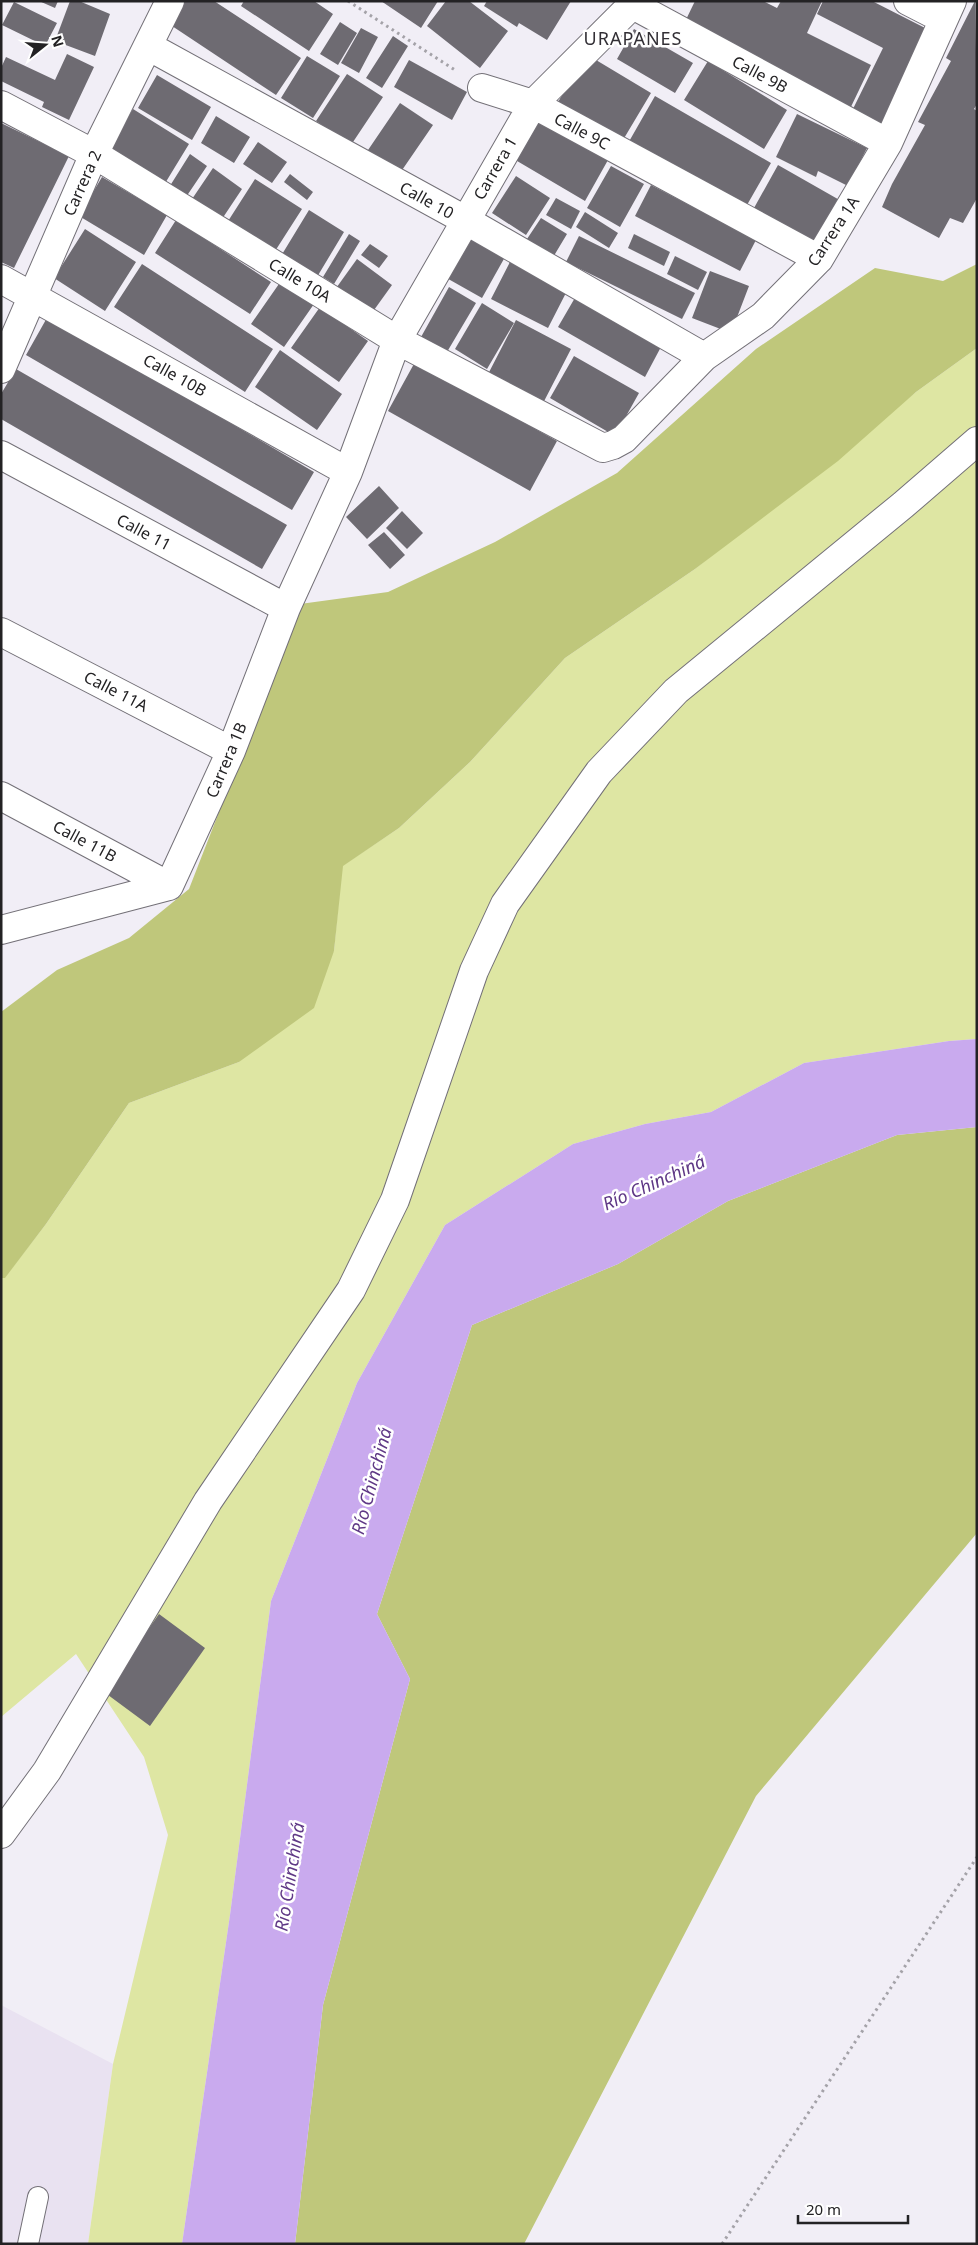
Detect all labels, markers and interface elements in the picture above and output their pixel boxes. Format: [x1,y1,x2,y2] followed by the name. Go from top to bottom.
[20,20,70,70] north arrow
[584,26,682,50] district label: URAPANES
[47,33,69,49] text: N
[728,50,792,98] street label: Calle 9B
[550,107,614,155] street label: Calle 9C
[468,132,522,204] street label: Carrera 1
[58,147,106,219] street label: Carrera 2
[396,176,458,224] street label: Calle 10
[802,191,864,270] street label: Carrera 1A
[265,253,336,308] street label: Calle 10A
[139,349,211,401] street label: Calle 10B
[113,508,175,556] street label: Calle 11
[80,666,152,717] street label: Calle 11A
[200,719,252,801] street label: Carrera 1B
[49,815,121,867] street label: Calle 11B
[599,1149,709,1215] water label: Río Chinchiná
[345,1425,397,1537] water label: Río Chinchiná
[269,1821,309,1933] water label: Río Chinchiná
[798,2192,908,2224] scale bar
[806,2199,841,2219] text: 20 m

